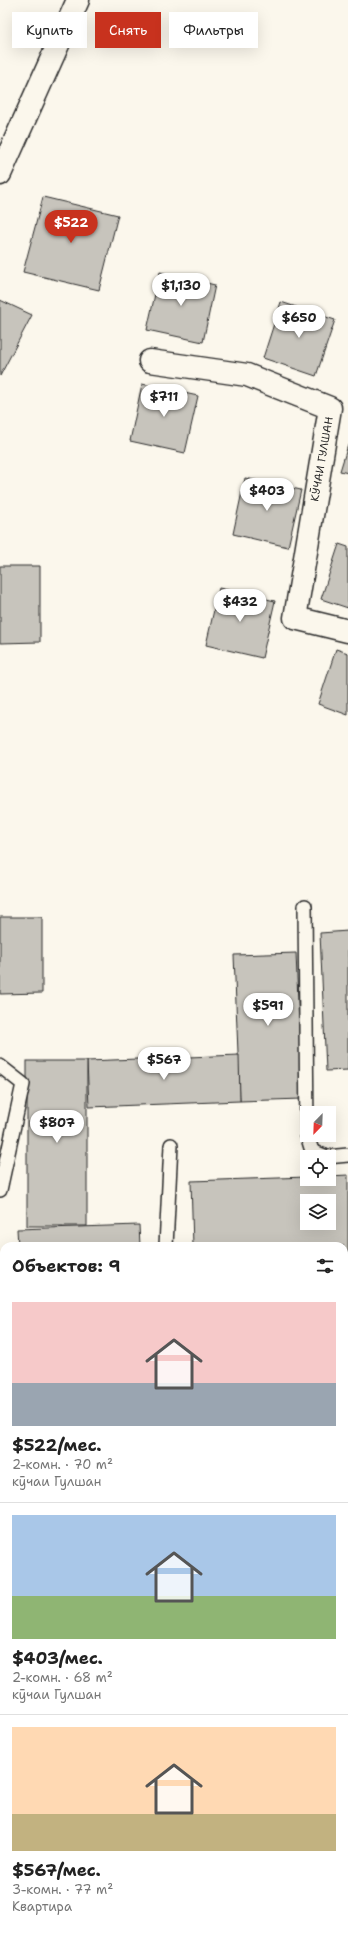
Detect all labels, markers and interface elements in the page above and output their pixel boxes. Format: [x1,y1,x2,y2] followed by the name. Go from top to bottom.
[12,12,87,48] chip: Купить
[95,12,161,48] chip: Снять
[169,12,258,48] chip: Фильтры
[47,210,95,244] pin: $522
[54,214,88,231] text: $522
[148,273,214,307] pin: $1,130
[161,277,201,294] text: $1,130
[275,305,323,339] pin: $650
[281,309,317,326] text: $650
[140,384,188,418] pin: $711
[150,388,178,405] text: $711
[307,415,337,503] street label: КӮЧАИ ГУЛШАН
[243,478,291,512] pin: $403
[249,482,285,499] text: $403
[216,589,264,623] pin: $432
[222,593,258,610] text: $432
[244,993,292,1027] pin: $591
[252,997,284,1014] text: $591
[140,1047,188,1081] pin: $567
[147,1051,181,1068] text: $567
[300,1106,336,1142] north arrow
[300,1106,336,1230] map controls
[33,1110,81,1144] pin: $807
[39,1114,75,1131] text: $807
[300,1150,336,1186] button: locate
[300,1194,336,1230] button: layers
[12,1255,121,1277] text: Объектов: 9
[314,1255,336,1277] icon: filters
[138,1328,210,1400] icon: home
[12,1434,102,1456] text: $522/мес.
[12,1456,113,1473] text: 2-комн. · 70 m²
[12,1473,101,1490] text: кӯчаи Гулшан
[138,1541,210,1613] icon: home
[12,1647,103,1669] text: $403/мес.
[12,1669,113,1686] text: 2-комн. · 68 m²
[12,1686,101,1703] text: кӯчаи Гулшан
[138,1753,210,1825] icon: home
[12,1859,101,1881] text: $567/мес.
[12,1881,113,1898] text: 3-комн. · 77 m²
[12,1898,72,1915] text: Квартира

